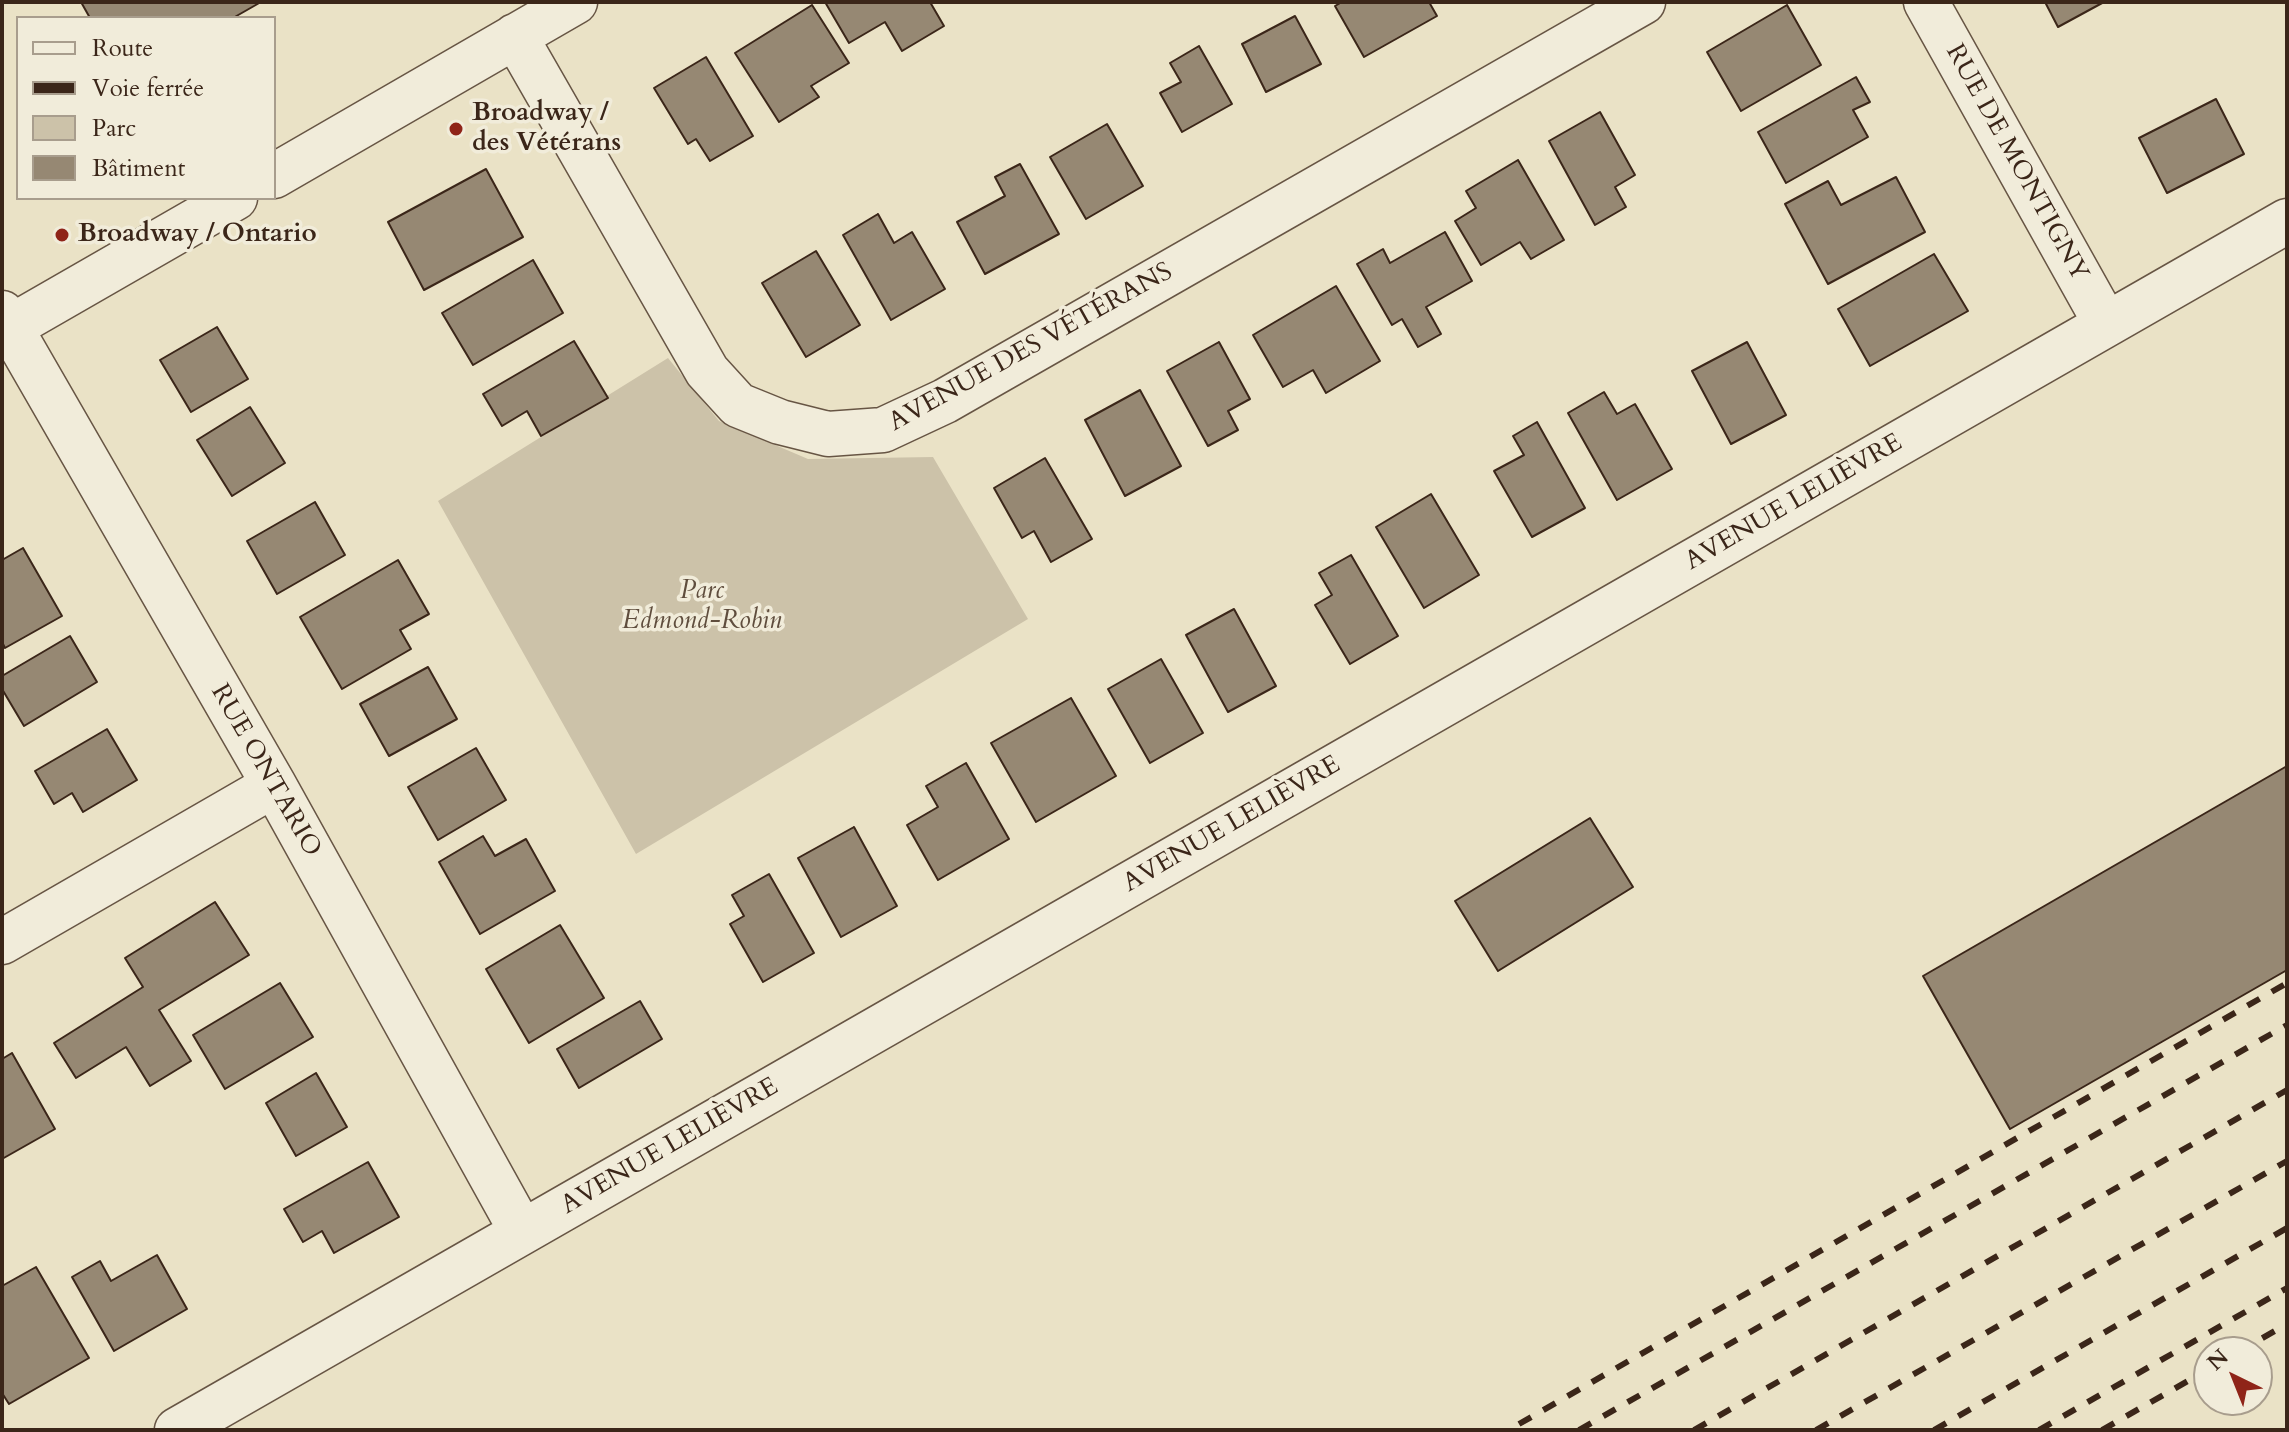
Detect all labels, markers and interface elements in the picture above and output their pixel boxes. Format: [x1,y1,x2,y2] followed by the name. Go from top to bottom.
[16,16,276,200] legend
[92,32,153,65] text: Route
[1938,39,2094,287] street label: RUE DE MONTIGNY
[92,72,204,105] text: Voie ferrée
[472,98,621,160] place label: Broadway / des Vétérans
[92,112,136,145] text: Parc
[447,120,465,138] marker: Broadway / des Vétérans
[92,152,185,185] text: Bâtiment
[78,219,317,251] place label: Broadway / Ontario
[53,226,71,244] marker: Broadway / Ontario
[884,257,1178,439] street label: AVENUE DES VÉTÉRANS
[1680,428,1908,578] street label: AVENUE LELIÈVRE
[622,576,782,638] park label: Parc Edmond-Robin
[203,679,327,863] street label: RUE ONTARIO
[1118,750,1346,900] street label: AVENUE LELIÈVRE
[556,1072,784,1222] street label: AVENUE LELIÈVRE
[2193,1336,2273,1416] north arrow
[2201,1342,2235,1377] text: N

